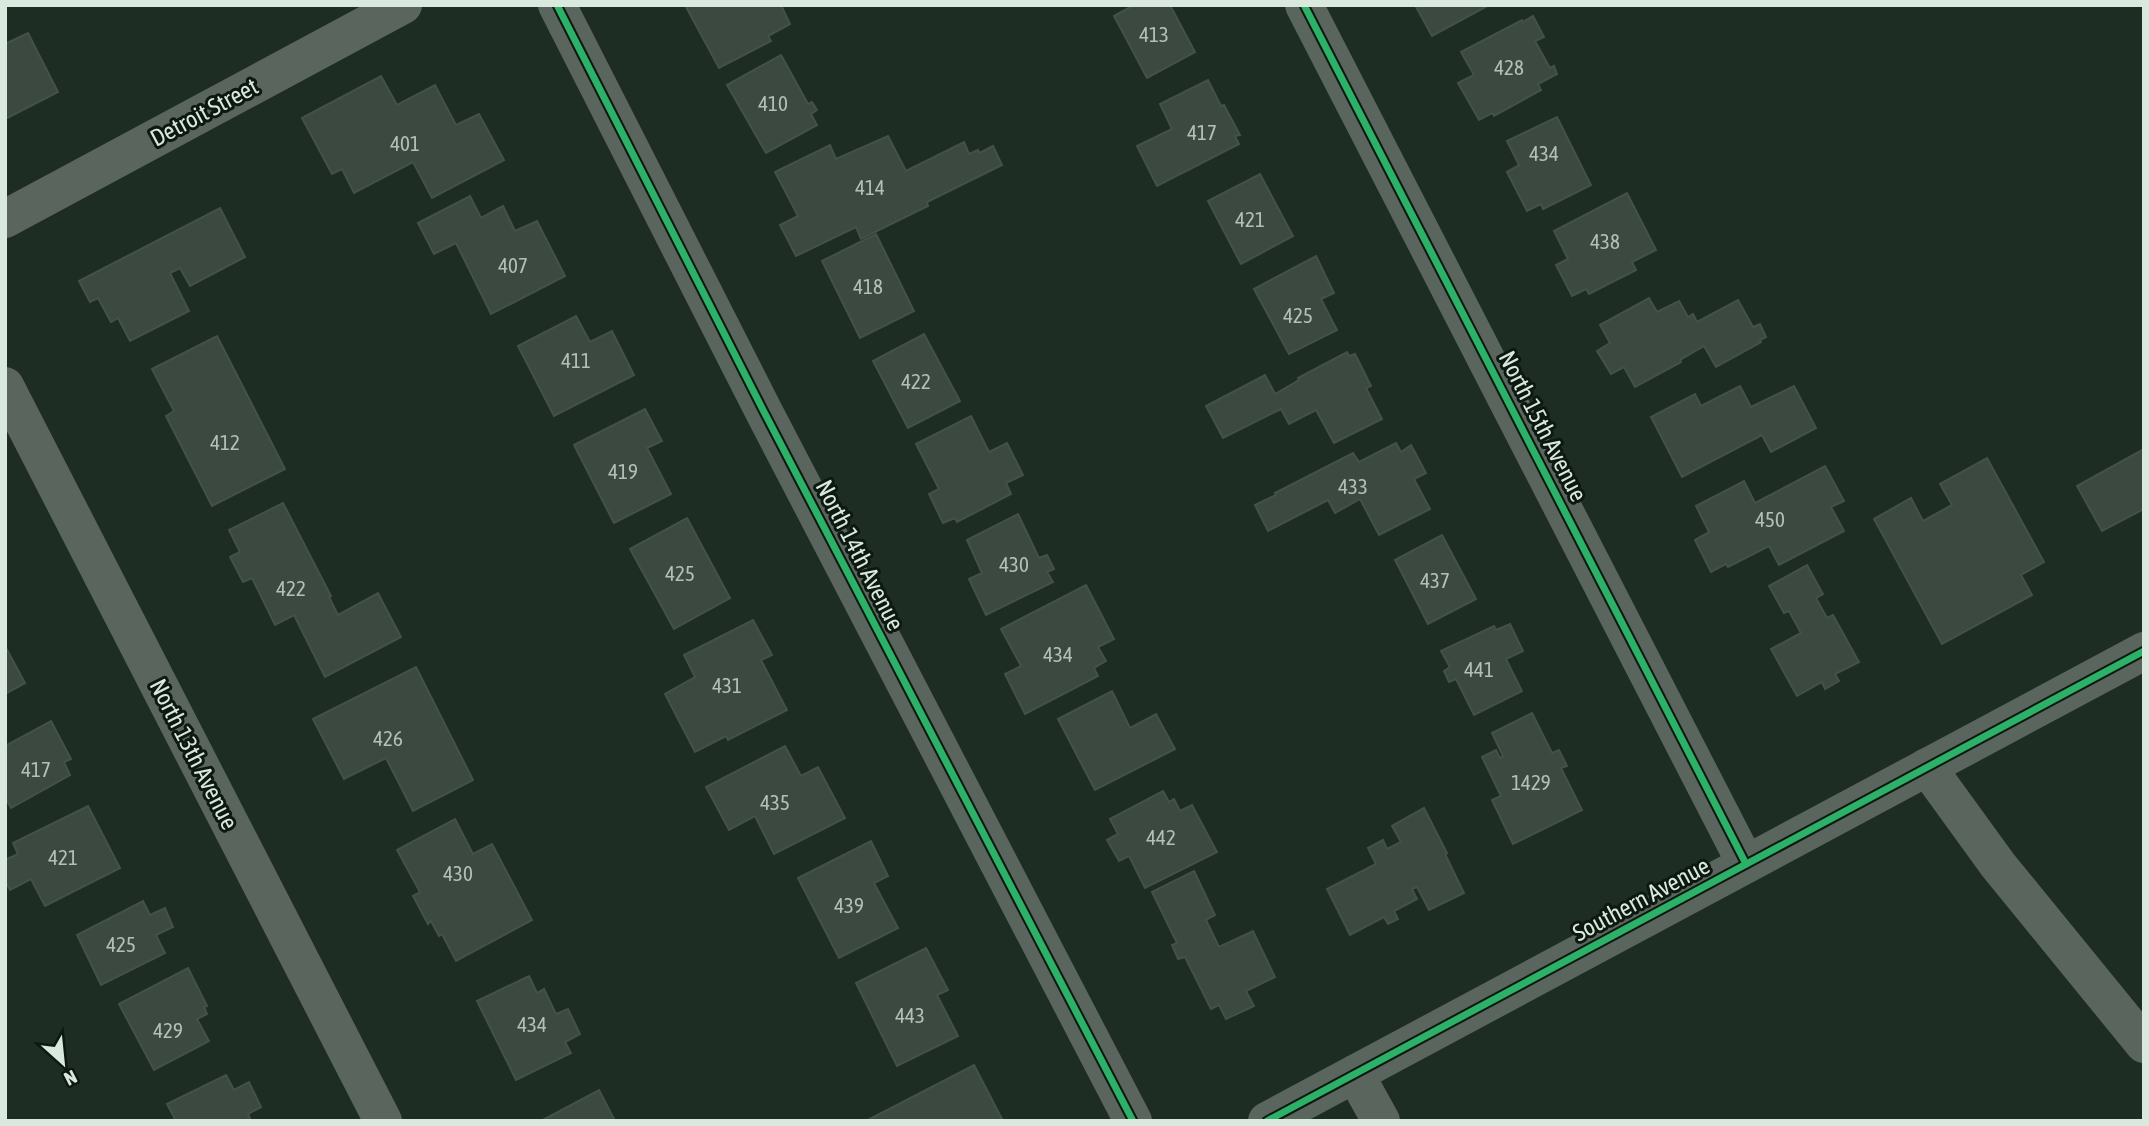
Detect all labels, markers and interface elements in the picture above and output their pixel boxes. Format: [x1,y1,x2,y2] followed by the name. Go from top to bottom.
[1139,22,1169,46] house number: 413
[1494,55,1524,79] house number: 428
[146,72,263,152] street label: Detroit Street
[758,91,788,115] house number: 410
[1187,120,1217,144] house number: 417
[390,131,420,155] house number: 401
[1529,141,1559,165] house number: 434
[855,175,885,199] house number: 414
[1235,207,1265,231] house number: 421
[1590,229,1620,253] house number: 438
[498,253,528,277] house number: 407
[853,274,883,298] house number: 418
[1283,303,1313,327] house number: 425
[1494,346,1592,506] street label: North 15th Avenue
[561,348,591,372] house number: 411
[901,369,931,393] house number: 422
[210,430,240,454] house number: 412
[608,459,638,483] house number: 419
[1338,474,1368,498] house number: 433
[811,475,909,635] street label: North 14th Avenue
[1755,507,1785,531] house number: 450
[999,552,1029,576] house number: 430
[665,561,695,585] house number: 425
[1420,568,1450,592] house number: 437
[276,576,306,600] house number: 422
[1043,642,1073,666] house number: 434
[1464,657,1494,681] house number: 441
[712,673,742,697] house number: 431
[145,674,243,834] street label: North 13th Avenue
[373,726,403,750] house number: 426
[21,757,51,781] house number: 417
[1511,770,1551,794] house number: 1429
[760,790,790,814] house number: 435
[1146,825,1176,849] house number: 442
[48,845,78,869] house number: 421
[1568,852,1714,946] street label: Southern Avenue
[443,861,473,885] house number: 430
[834,893,864,917] house number: 439
[106,932,136,956] house number: 425
[895,1003,925,1027] house number: 443
[517,1012,547,1036] house number: 434
[153,1018,183,1042] house number: 429
[28,1028,98,1098] north arrow
[61,1066,81,1090] text: N

